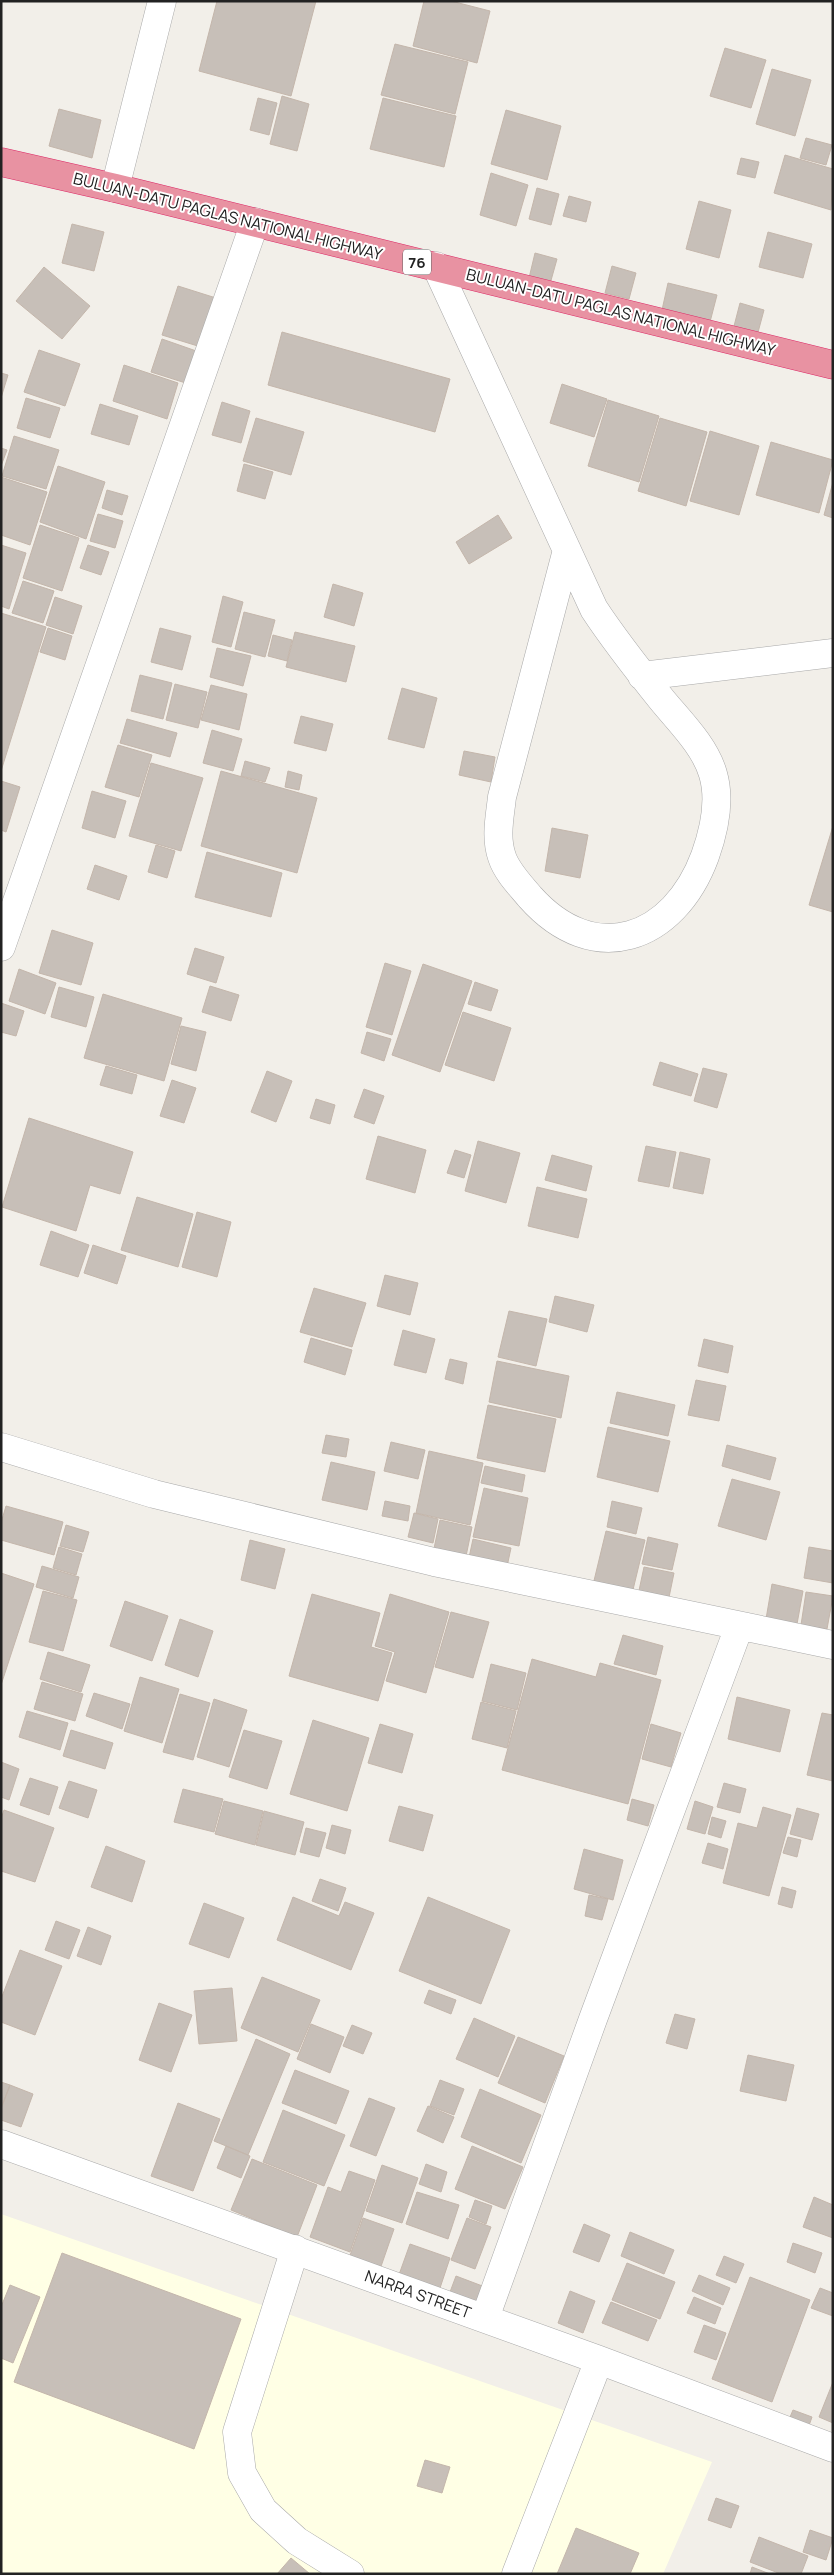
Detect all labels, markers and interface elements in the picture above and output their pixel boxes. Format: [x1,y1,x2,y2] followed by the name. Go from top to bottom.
[71,167,385,265] street label: BULUAN-DATU PAGLAS NATIONAL HIGHWAY
[403,250,431,274] road number: 76
[464,263,778,361] street label: BULUAN-DATU PAGLAS NATIONAL HIGHWAY
[362,2265,475,2324] street label: NARRA STREET

